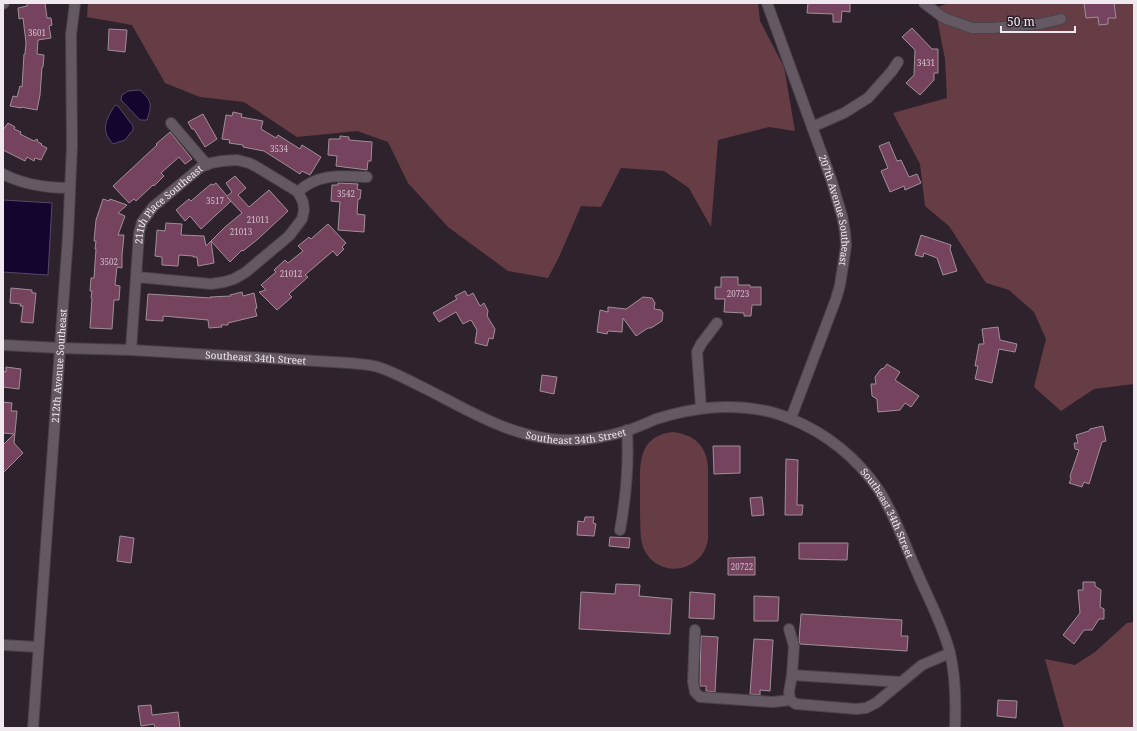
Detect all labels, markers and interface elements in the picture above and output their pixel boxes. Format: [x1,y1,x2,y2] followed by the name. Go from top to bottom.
[1001,8,1075,34] scale bar
[1007,13,1035,30] text: 50 m
[28,27,46,38] house number: 3601
[917,57,935,68] house number: 3431
[270,143,288,154] house number: 3534
[816,153,853,267] street label: 207th Avenue Southeast
[131,161,206,244] street label: 211th Place Southeast
[337,188,355,199] house number: 3542
[206,195,224,206] house number: 3517
[247,214,269,225] house number: 21011
[230,226,253,237] house number: 21013
[100,256,118,267] house number: 3502
[280,268,302,279] house number: 21012
[727,288,750,299] house number: 20723
[48,308,70,423] street label: 212th Avenue Southeast
[205,347,307,367] street label: Southeast 34th Street
[524,424,628,447] street label: Southeast 34th Street
[857,465,917,561] street label: Southeast 34th Street
[731,561,753,572] house number: 20722

